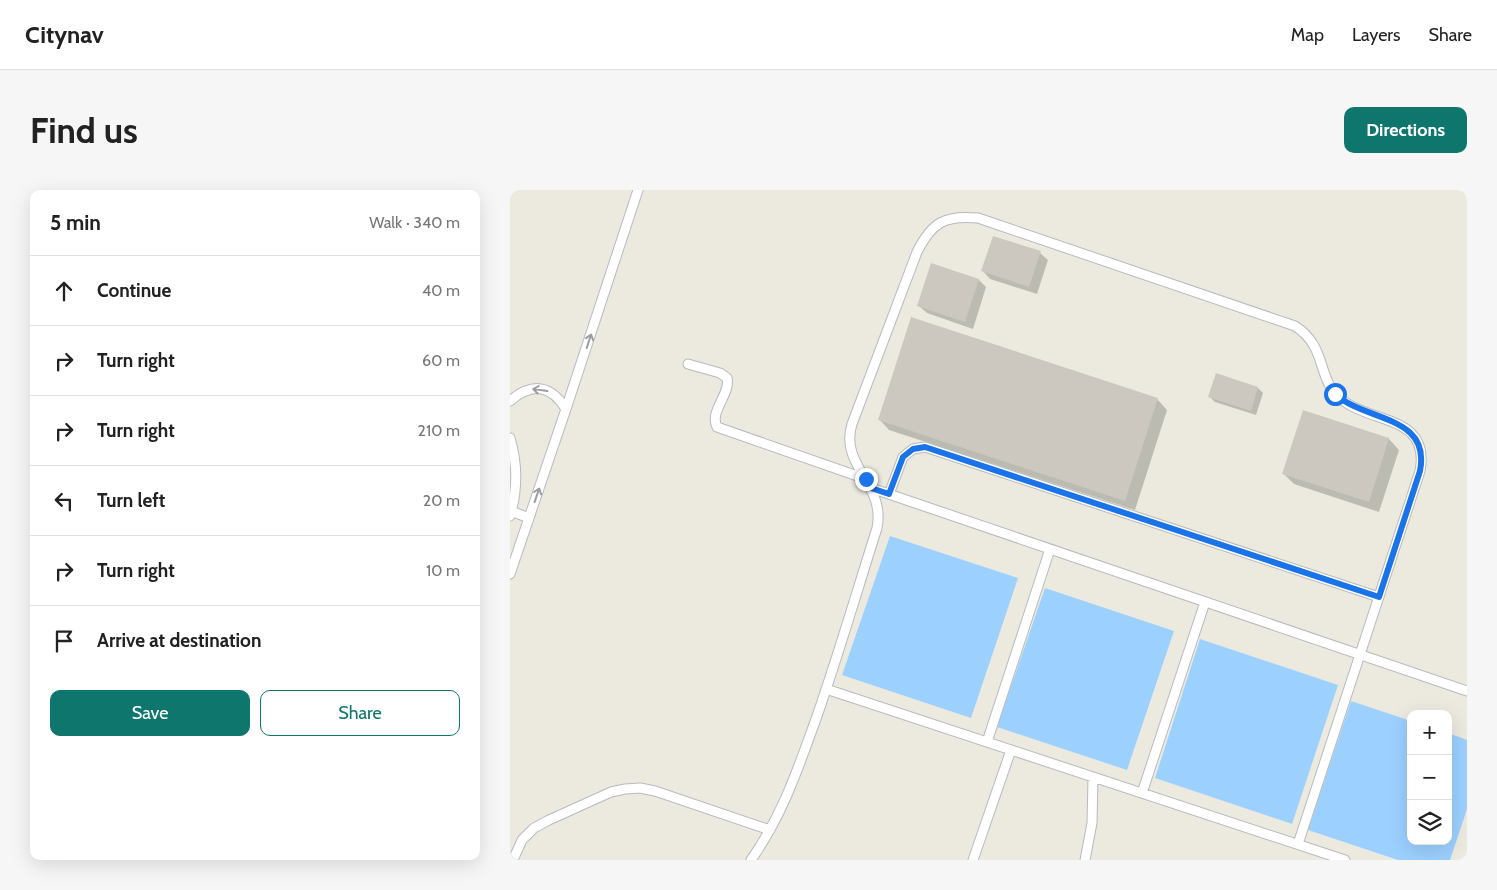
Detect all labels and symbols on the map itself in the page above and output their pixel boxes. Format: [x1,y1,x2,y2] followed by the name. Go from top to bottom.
[584,333,594,349] one-way arrow
[1324,383,1347,406] route start
[533,385,549,395] one-way arrow
[855,468,878,491] route end
[533,487,542,503] one-way arrow

